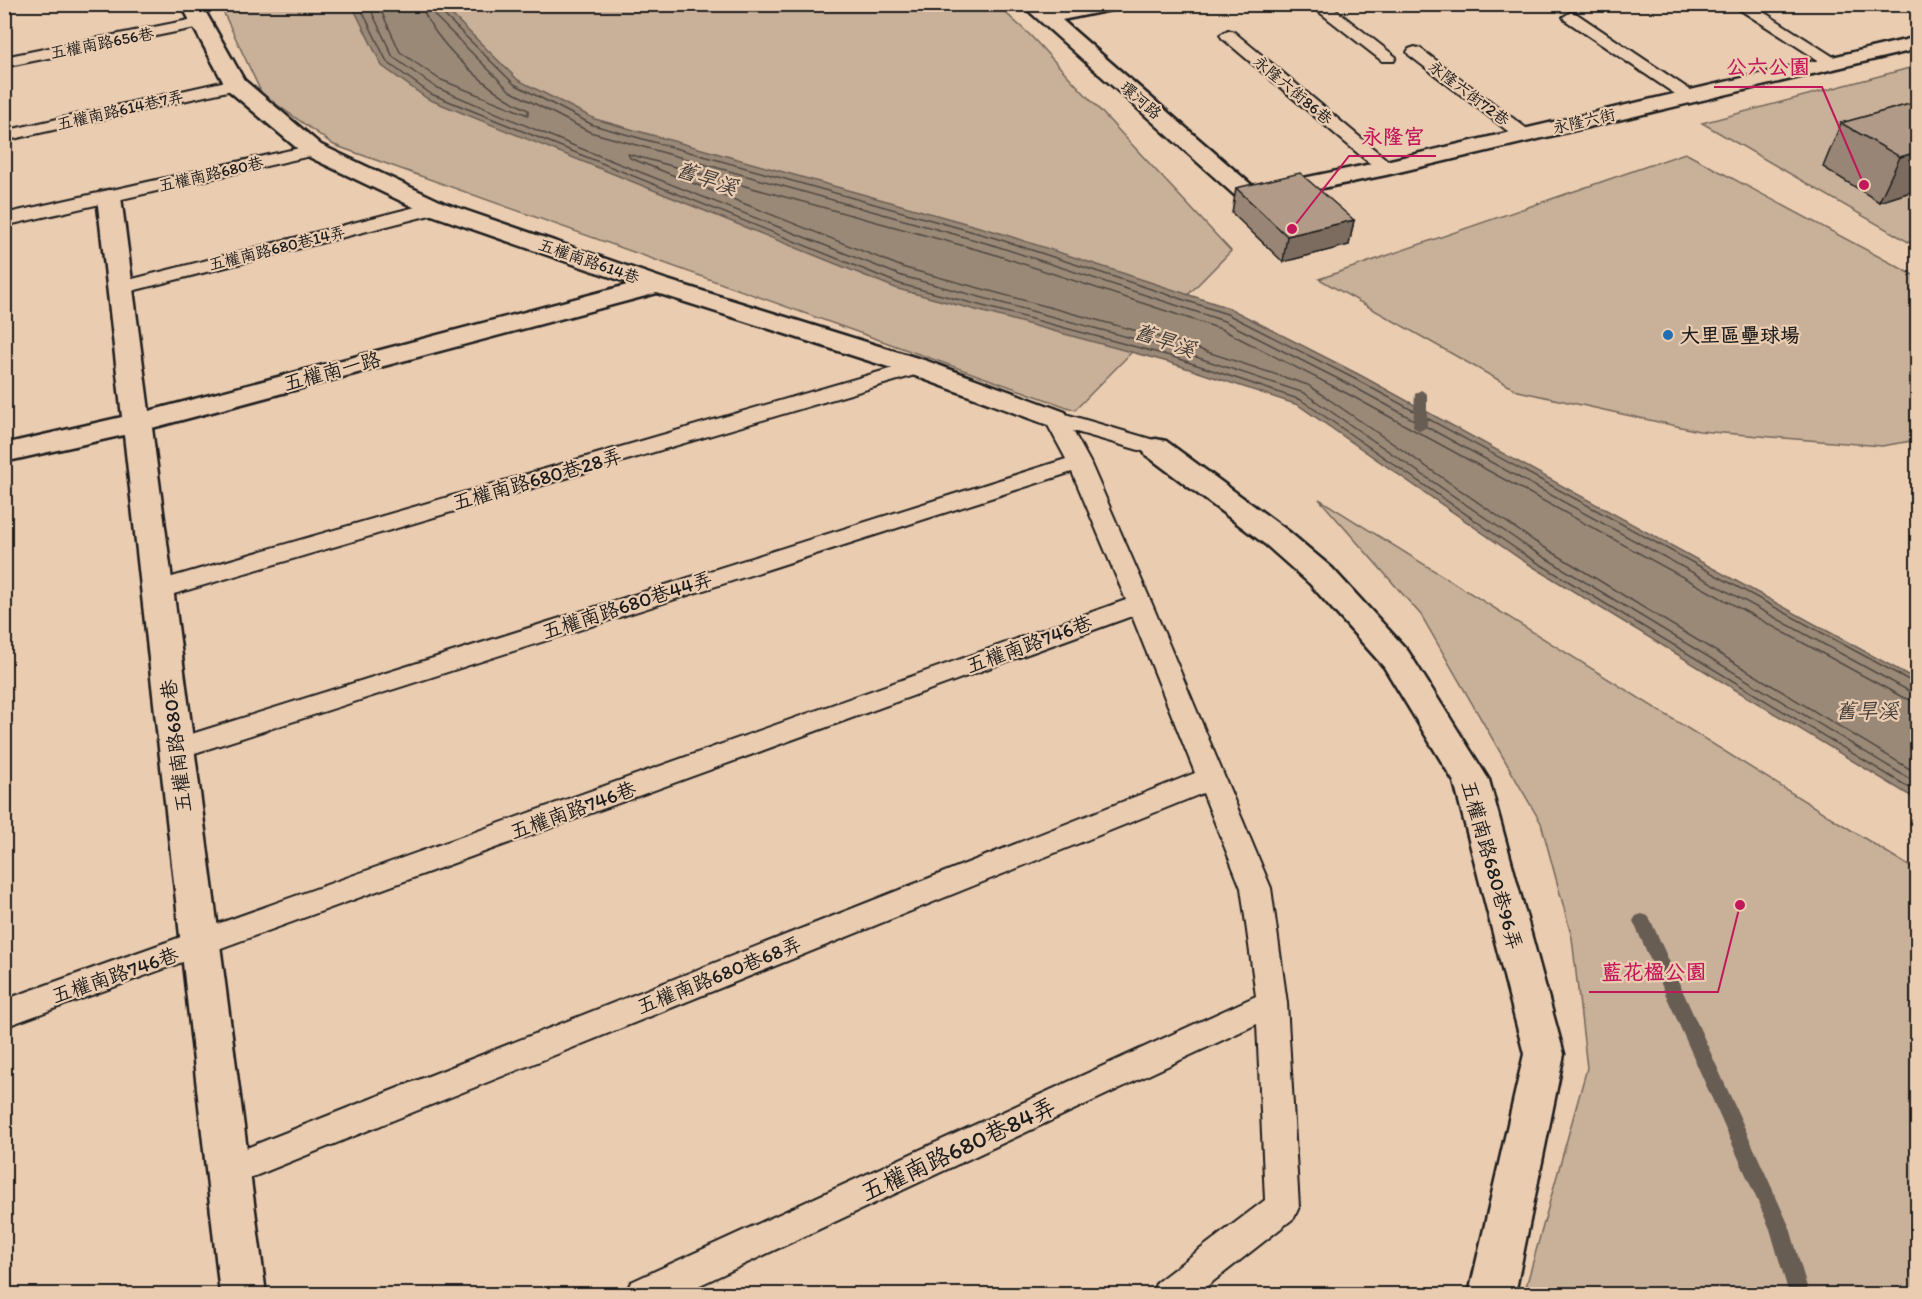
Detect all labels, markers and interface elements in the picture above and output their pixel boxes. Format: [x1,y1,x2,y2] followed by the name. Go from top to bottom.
[48,24,156,62] street label: 五權南路656巷
[1714,48,1822,87] callout: 公六公園
[1250,51,1336,129] street label: 永隆六街86巷
[1726,54,1810,79] text: 公六公園
[1425,56,1513,130] street label: 永隆六街72巷
[1117,77,1165,123] street label: 環河路
[55,86,185,134] street label: 五權南路614巷7弄
[1551,105,1617,137] street label: 永隆六街
[1349,117,1436,156] callout: 永隆宮
[1362,124,1425,149] text: 永隆宮
[157,153,265,195] street label: 五權南路680巷
[673,156,742,200] water label: 舊旱溪
[207,222,347,274] street label: 五權南路680巷14弄
[536,235,642,287] street label: 五權南路614巷
[1131,318,1200,362] water label: 舊旱溪
[1680,323,1800,347] place label: 大里區壘球場
[1661,328,1675,342] marker: 大里區壘球場
[281,346,384,396] street label: 五權南一路
[449,443,625,515] street label: 五權南路680巷28弄
[539,566,715,644] street label: 五權南路680巷44弄
[963,610,1096,678] street label: 五權南路746巷
[156,677,196,814] street label: 五權南路680巷
[1836,698,1899,723] water label: 舊旱溪
[507,776,640,844] street label: 五權南路746巷
[1456,778,1528,952] street label: 五權南路680巷96弄
[633,931,805,1019] street label: 五權南路680巷68弄
[48,942,182,1008] street label: 五權南路746巷
[1589,953,1718,992] callout: 藍花楹公園
[1602,959,1707,984] text: 藍花楹公園
[856,1091,1060,1207] street label: 五權南路680巷84弄

